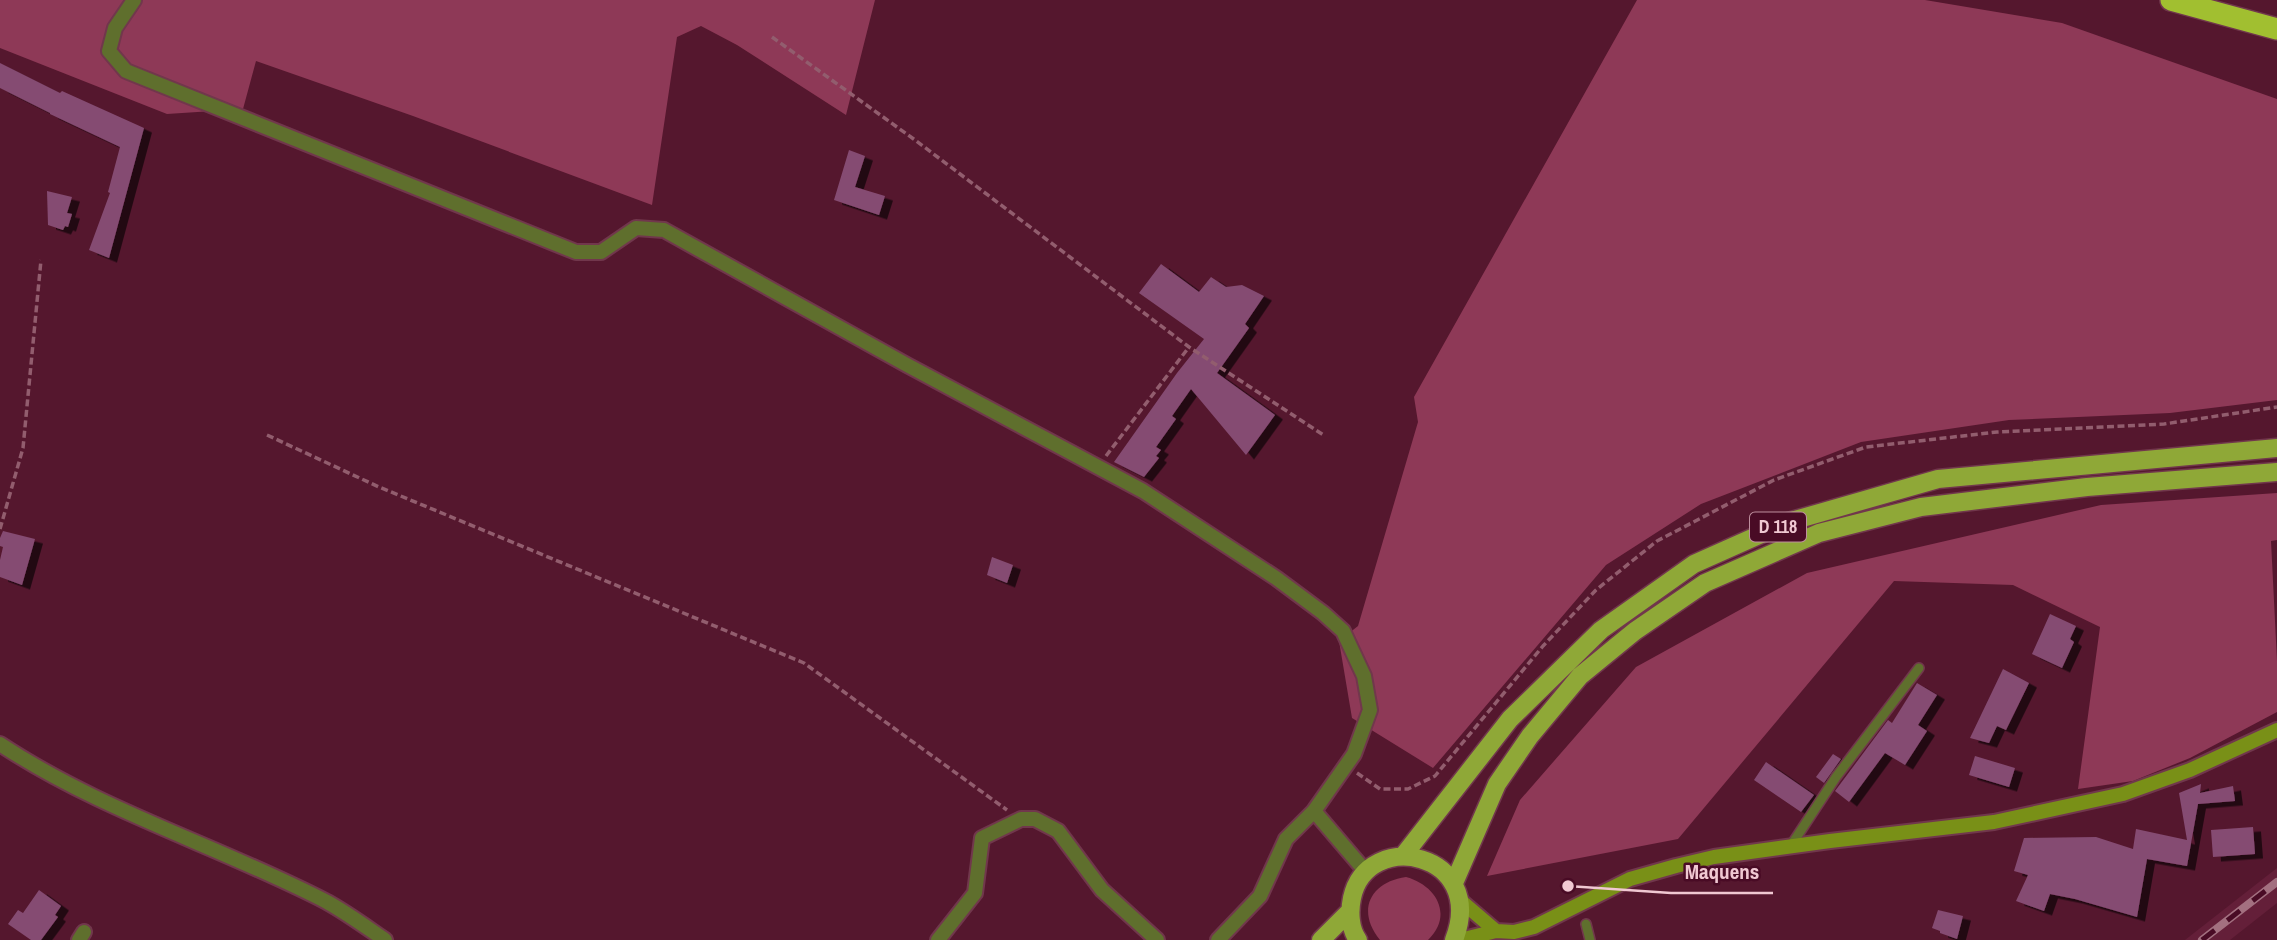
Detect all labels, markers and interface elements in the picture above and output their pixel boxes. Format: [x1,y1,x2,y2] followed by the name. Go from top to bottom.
[1750,512,1806,542] road number: D 118
[1671,851,1773,893] callout: Maquens
[1685,857,1759,886] text: Maquens

